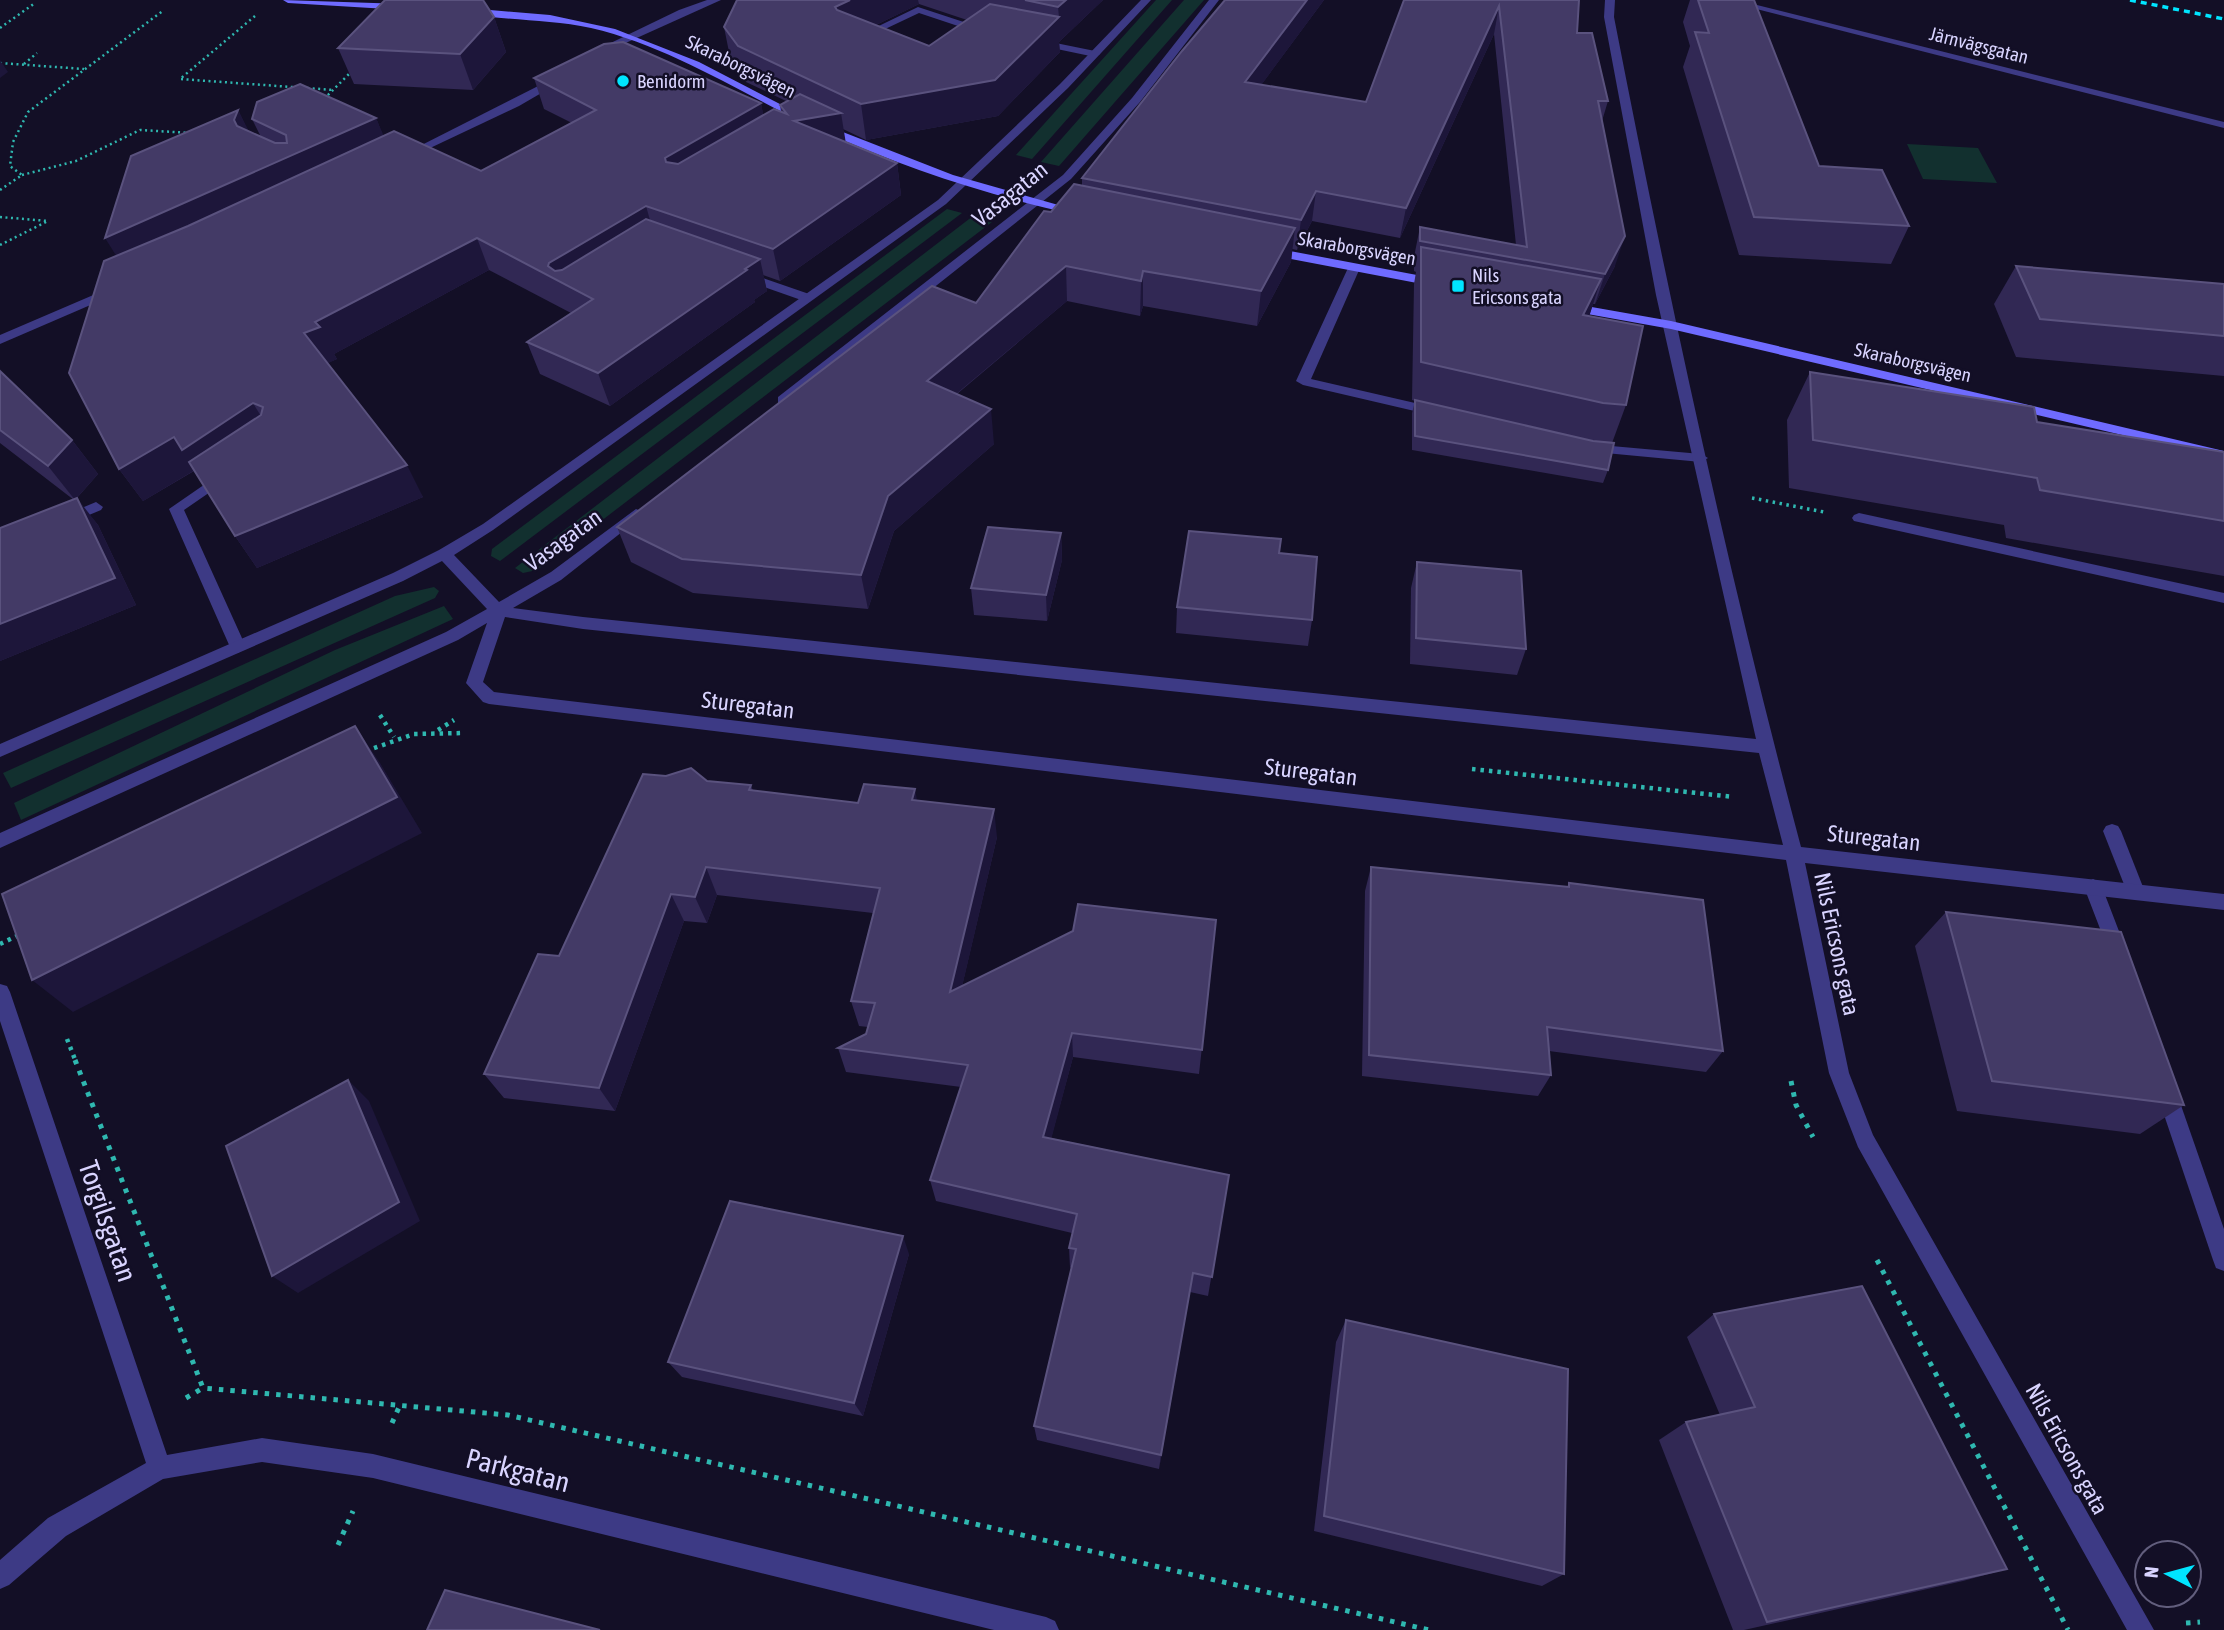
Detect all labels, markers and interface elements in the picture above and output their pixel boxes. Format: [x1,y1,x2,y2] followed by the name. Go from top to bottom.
[1927,22,2031,68] street label: Järnvägsgatan
[683,30,799,102] street label: Skaraborgsvägen
[637,70,705,92] place label: Benidorm
[615,73,631,89] marker: Benidorm
[967,156,1053,232] street label: Vasagatan
[1296,227,1418,269] street label: Skaraborgsvägen
[1472,264,1562,308] place label: Nils Ericsons gata
[1450,278,1466,294] marker: Nils Ericsons gata
[1852,338,1974,386] street label: Skaraborgsvägen
[519,503,607,577] street label: Vasagatan
[700,686,796,724] street label: Sturegatan
[1263,753,1359,791] street label: Sturegatan
[1826,820,1922,856] street label: Sturegatan
[1809,870,1865,1018] street label: Nils Ericsons gata
[72,1156,144,1286] street label: Torgilsgatan
[2020,1379,2114,1519] street label: Nils Ericsons gata
[463,1442,573,1498] street label: Parkgatan
[2133,1539,2203,1609] north arrow
[2140,1565,2163,1579] text: N

